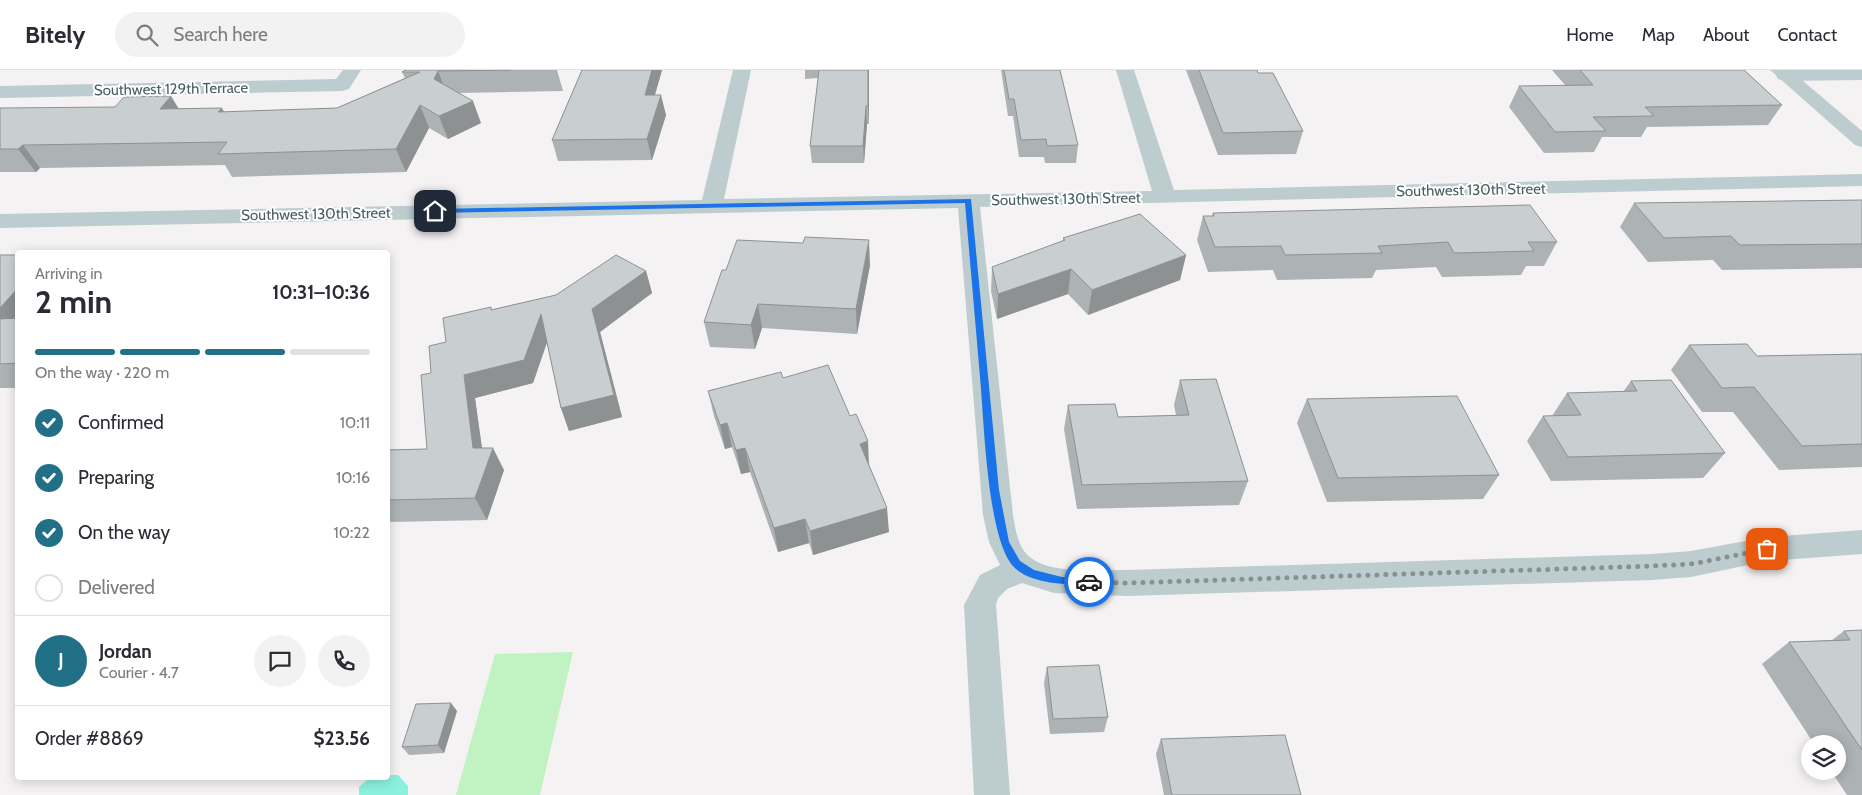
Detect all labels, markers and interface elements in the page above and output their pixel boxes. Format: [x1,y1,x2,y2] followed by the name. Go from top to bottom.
[115,12,465,57] search box
[25,20,85,49] text: Bitely
[133,21,161,49] icon: search
[173,23,268,46] text: Search here
[1566,24,1614,46] text: Home
[1642,24,1675,46] text: Map
[1703,24,1749,46] text: About
[1777,24,1837,46] text: Contact
[94,79,249,99] street label: Southwest 129th Terrace
[1396,180,1546,200] street label: Southwest 130th Street
[991,189,1141,209] street label: Southwest 130th Street
[414,190,456,232] pin
[421,197,449,225] icon: home
[241,204,391,224] street label: Southwest 130th Street
[35,264,102,283] text: Arriving in
[272,281,370,304] text: 10:31–10:36
[35,282,112,321] text: 2 min
[35,363,169,382] text: On the way · 220 m
[35,409,63,437] icon: check
[78,411,164,434] text: Confirmed
[340,413,370,432] text: 10:11
[35,464,63,492] icon: check
[78,466,154,489] text: Preparing
[336,468,370,487] text: 10:16
[35,519,63,547] icon: check
[78,521,170,544] text: On the way
[334,523,370,542] text: 10:22
[1746,528,1788,570] pin
[1753,535,1781,563] icon: bag
[1064,557,1114,607] courier
[1075,568,1103,596] icon: car
[78,576,155,599] text: Delivered
[254,635,306,687] button: chat
[318,635,370,687] button: phone
[99,640,152,663] text: Jordan
[58,649,64,672] text: J
[99,663,179,682] text: Courier · 4.7
[35,727,144,750] text: Order #8869
[314,727,370,750] text: $23.56
[1801,735,1846,780] map controls
[1801,735,1846,780] button: layers

